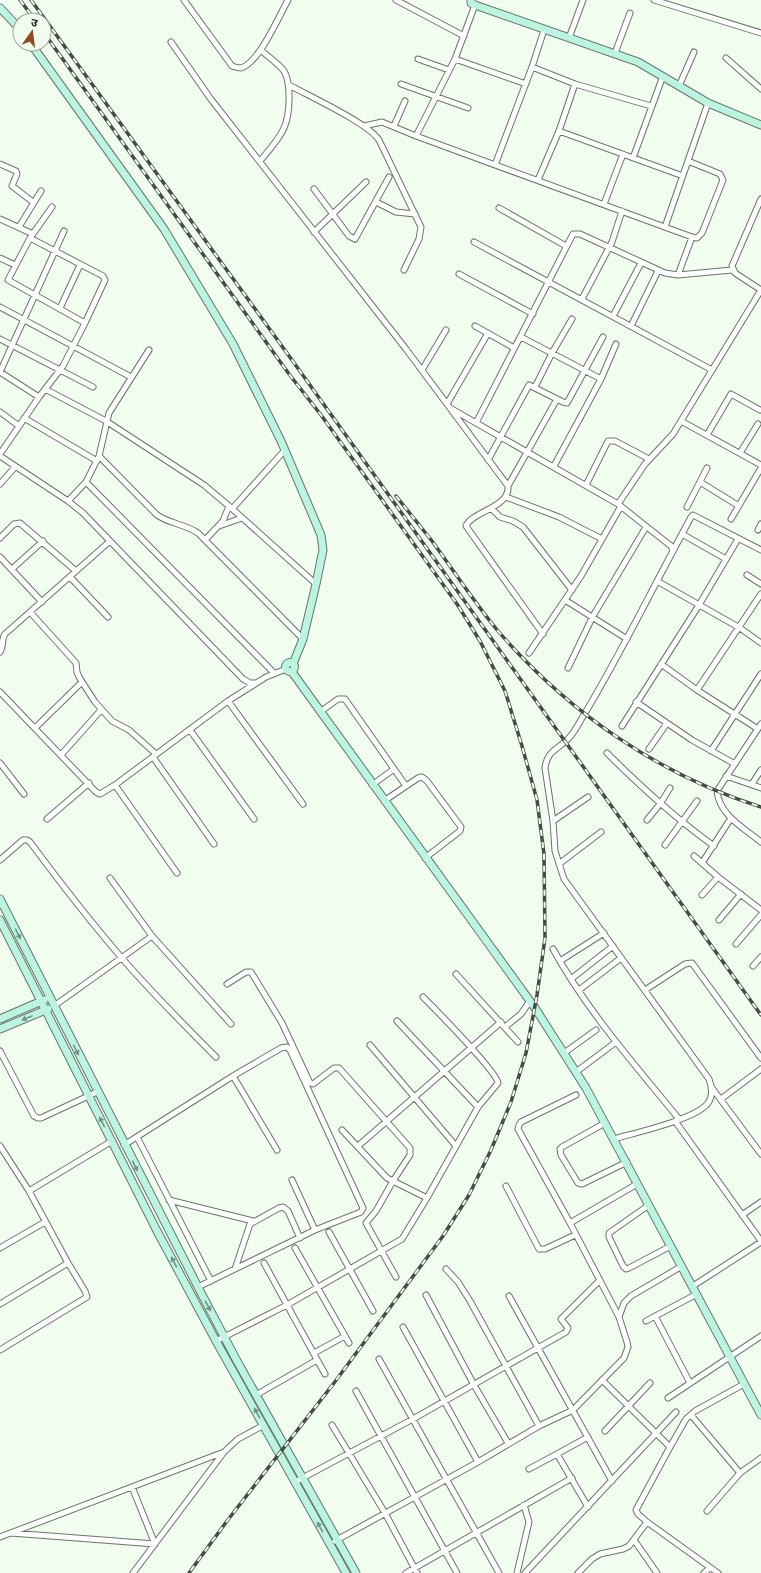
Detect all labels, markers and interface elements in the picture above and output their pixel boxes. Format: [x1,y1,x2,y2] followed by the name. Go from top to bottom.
[12,12,52,52] north arrow
[30,15,40,30] text: उ
[15,928,21,940] one-way arrow
[20,1015,32,1021] one-way arrow
[73,1044,79,1056] one-way arrow
[98,1116,105,1128] one-way arrow
[132,1160,138,1172] one-way arrow
[171,1256,177,1268] one-way arrow
[205,1300,211,1312] one-way arrow
[254,1407,260,1419] one-way arrow
[316,1521,323,1532] one-way arrow

